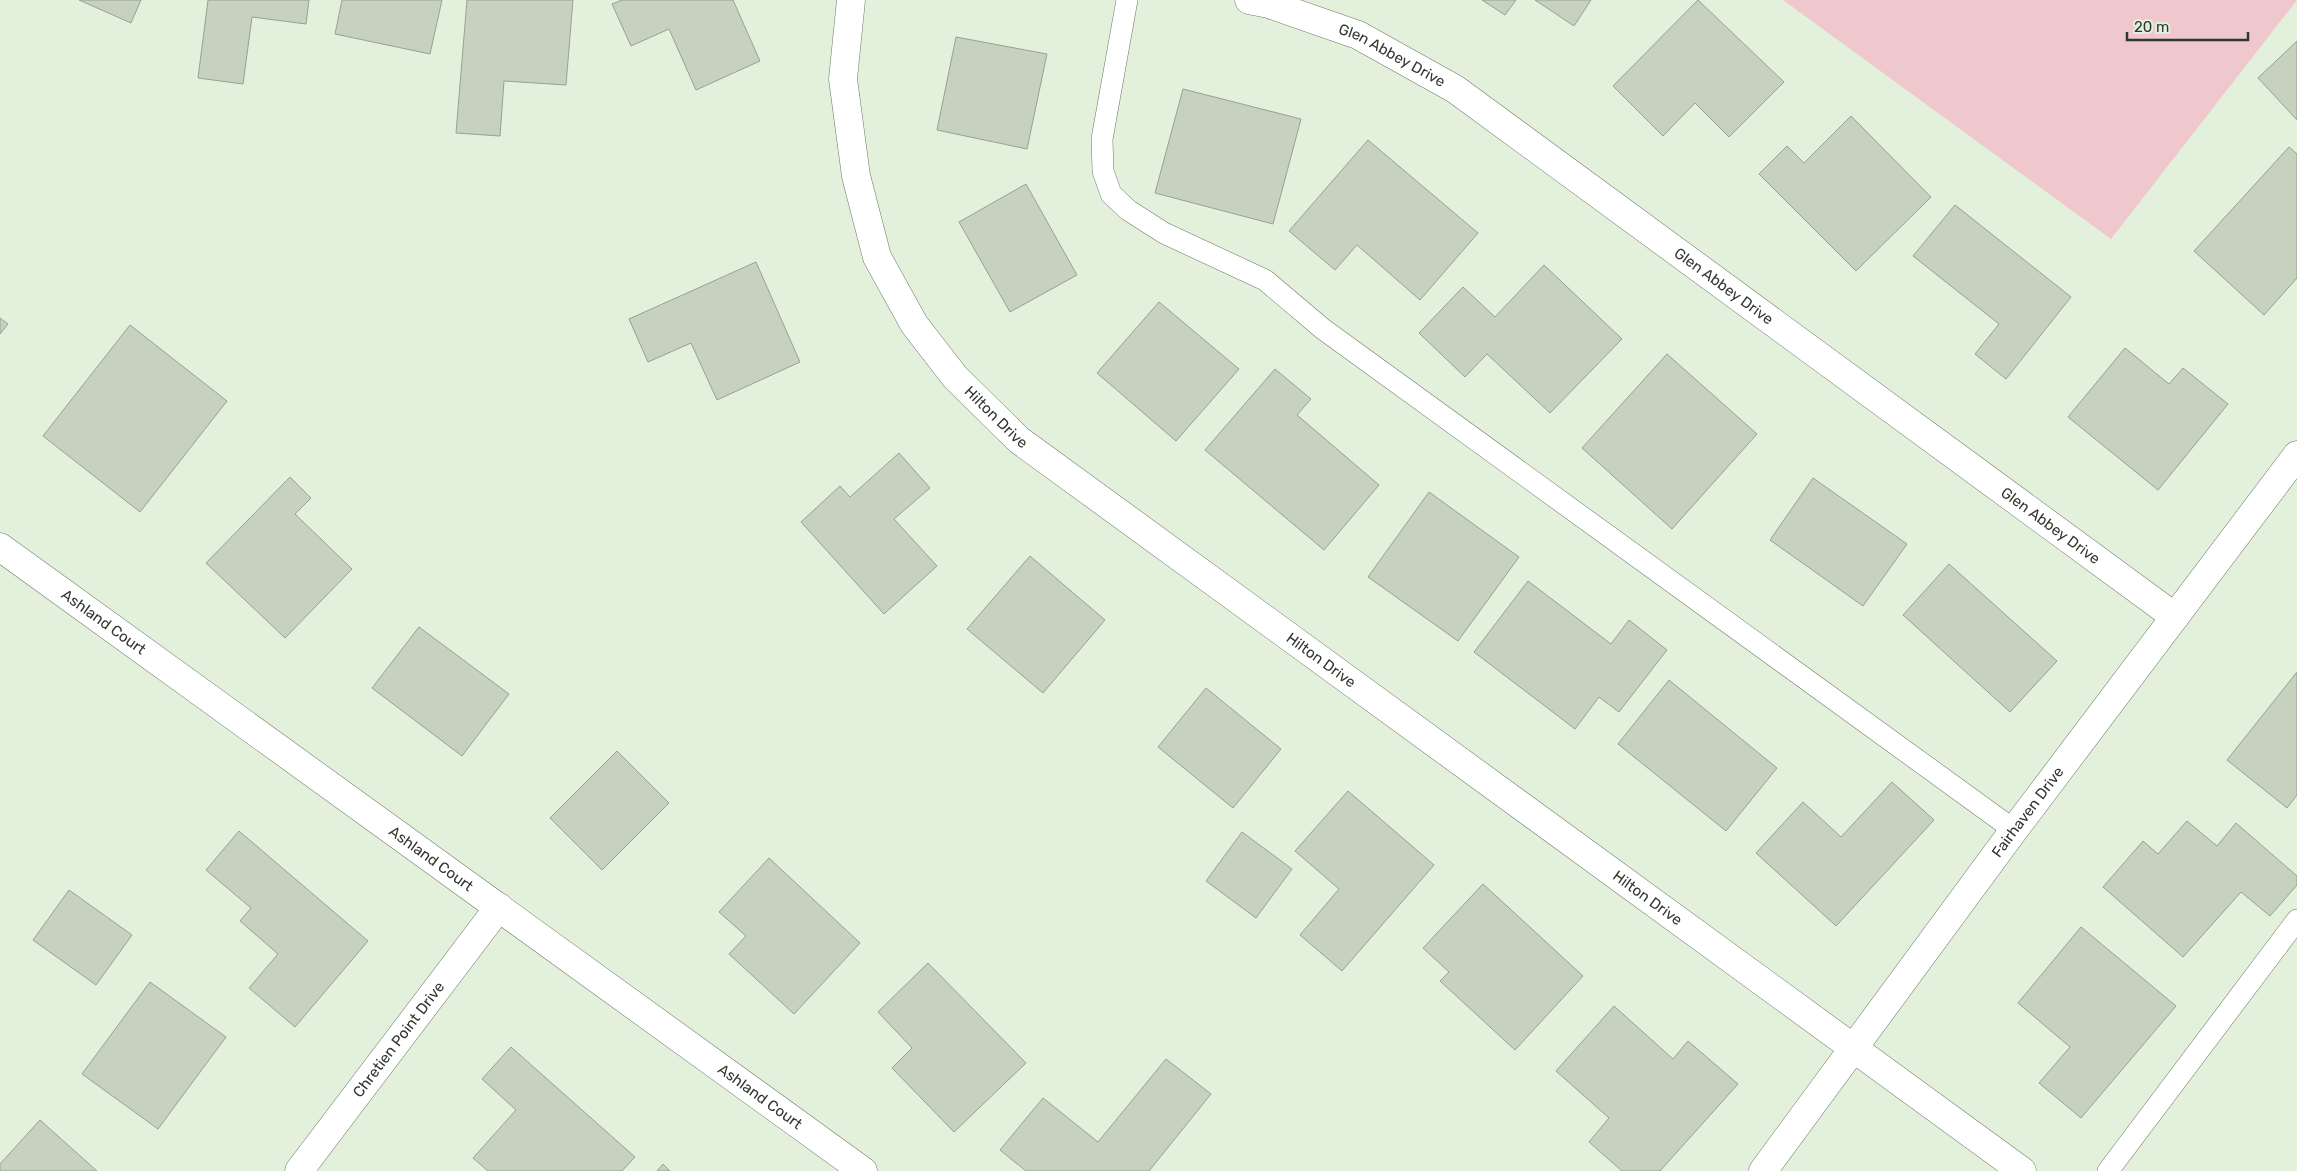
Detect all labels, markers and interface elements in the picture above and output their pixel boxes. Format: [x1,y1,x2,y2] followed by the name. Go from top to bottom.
[2127,10,2248,42] scale bar
[2134,18,2169,36] text: 20 m
[1336,20,1449,91] street label: Glen Abbey Drive
[1671,244,1777,328] street label: Glen Abbey Drive
[961,382,1031,452] street label: Hilton Drive
[1997,483,2103,568] street label: Glen Abbey Drive
[58,585,150,659] street label: Ashland Court
[1283,629,1359,691] street label: Hilton Drive
[1988,763,2068,861] street label: Fairhaven Drive
[385,822,477,895] street label: Ashland Court
[1609,867,1686,929] street label: Hilton Drive
[349,978,448,1101] street label: Chretien Point Drive
[714,1060,806,1133] street label: Ashland Court

